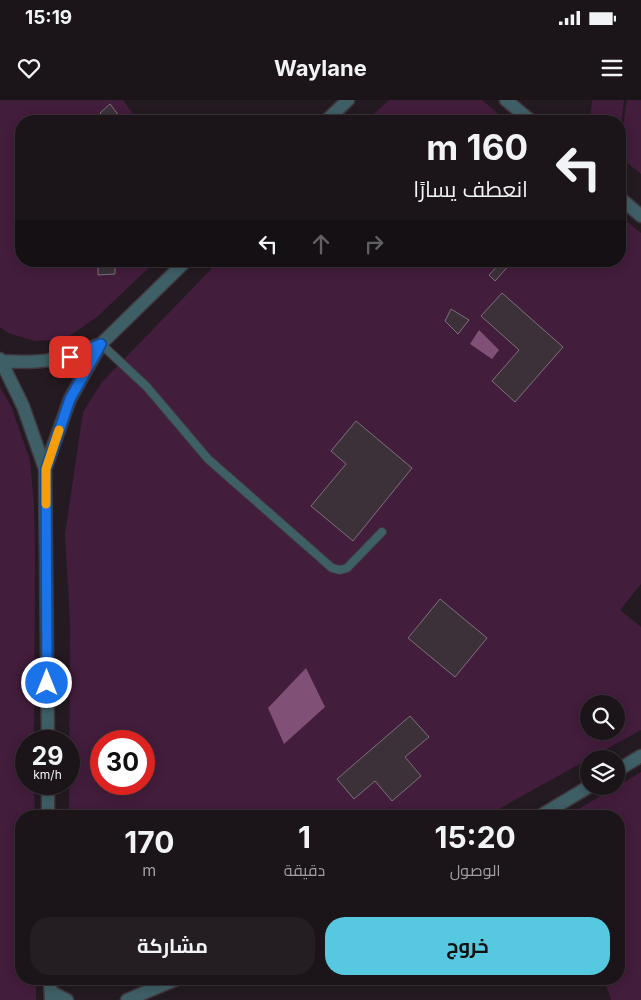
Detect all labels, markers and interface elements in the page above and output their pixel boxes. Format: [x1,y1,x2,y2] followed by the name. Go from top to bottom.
[25,6,72,29] text: 15:19
[15,54,43,82] icon: heart
[598,54,626,82] icon: menu
[274,55,367,81] text: Waylane
[426,126,528,168] text: 160 m
[546,135,611,200] icon: left
[413,176,528,202] text: انعطف يسارًا
[254,230,282,258] icon: left
[307,230,335,258] icon: ahead
[360,230,388,258] icon: right
[49,336,91,378] pin
[56,343,84,371] icon: arrive
[20,656,72,708] position arrow
[580,695,625,795] map controls
[580,695,625,740] button: search
[90,730,155,795] speed limit sign: 30
[32,741,63,771] text: 29
[580,750,625,795] button: layers
[33,767,62,782] text: km/h
[298,819,311,855] text: 1
[435,819,516,855] text: 15:20
[124,824,174,860] text: 170
[142,860,156,880] text: m
[284,860,325,880] text: دقيقة
[450,860,501,880] text: الوصول
[30,917,315,975] button: مشاركة
[325,917,610,975] button: خروج

